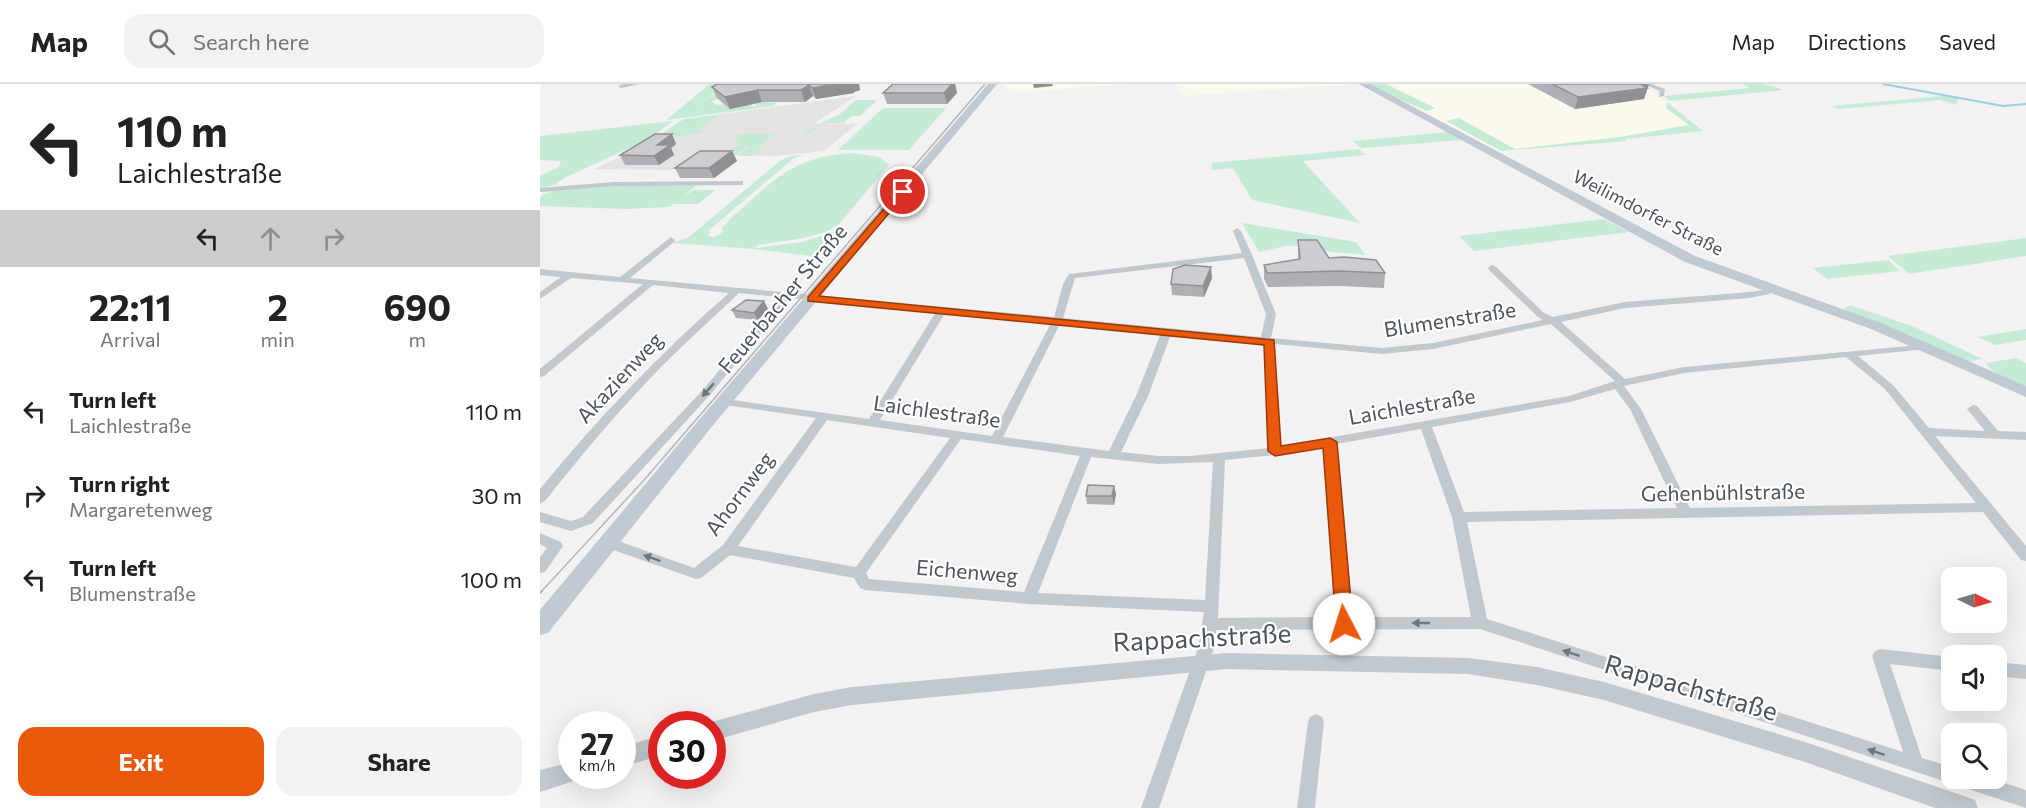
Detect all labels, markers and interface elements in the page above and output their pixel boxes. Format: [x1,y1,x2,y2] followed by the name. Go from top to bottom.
[124,14,544,68] search box
[30,24,88,58] text: Map
[145,25,178,58] icon: search
[193,28,309,55] text: Search here
[1732,29,1775,54] text: Map
[1808,29,1906,54] text: Directions
[1939,29,1996,54] text: Saved
[117,104,228,156] text: 110 m
[18,108,96,186] icon: left
[117,156,282,189] text: Laichlestraße
[1570,165,1727,260] street label: Weilimdorfer Straße
[877,166,928,217] pin
[886,175,919,208] icon: arrive
[712,218,851,378] street label: Feuerbacher Straße
[191,222,224,255] icon: left
[254,222,287,255] icon: ahead
[317,222,350,255] icon: right
[89,284,172,328] text: 22:11
[267,284,288,328] text: 2
[383,284,451,328] text: 690
[1382,296,1517,341] street label: Blumenstraße
[100,327,161,351] text: Arrival
[261,327,295,351] text: min
[409,327,426,351] text: m
[571,327,667,427] street label: Akazienweg
[702,382,715,397] one-way arrow
[1346,382,1477,429] street label: Laichlestraße
[69,386,156,413] text: Turn left
[872,389,1002,432] street label: Laichlestraße
[18,395,51,428] icon: left
[465,398,522,425] text: 110 m
[69,413,191,437] text: Laichlestraße
[699,446,778,540] street label: Ahornweg
[69,470,170,497] text: Turn right
[1641,478,1805,505] street label: Gehenbühlstraße
[18,479,51,512] icon: right
[472,482,522,509] text: 30 m
[69,497,213,521] text: Margaretenweg
[643,553,661,562] one-way arrow
[69,554,156,581] text: Turn left
[915,554,1019,587] street label: Eichenweg
[18,563,51,596] icon: left
[460,566,522,593] text: 100 m
[1941,567,2007,633] north arrow
[1941,567,2007,789] map controls
[69,581,196,605] text: Blumenstraße
[1312,592,1376,656] position arrow
[1112,616,1292,657] street label: Rappachstraße
[1412,618,1431,628] one-way arrow
[1941,645,2007,711] button: sound
[1561,647,1579,657] one-way arrow
[1601,647,1782,726] street label: Rappachstraße
[648,711,726,789] speed limit sign: 30
[1941,723,2007,789] button: search
[580,724,614,761] text: 27
[18,727,264,796] button: Exit
[276,727,522,796] button: Share
[1867,747,1885,756] one-way arrow
[579,756,615,774] text: km/h

